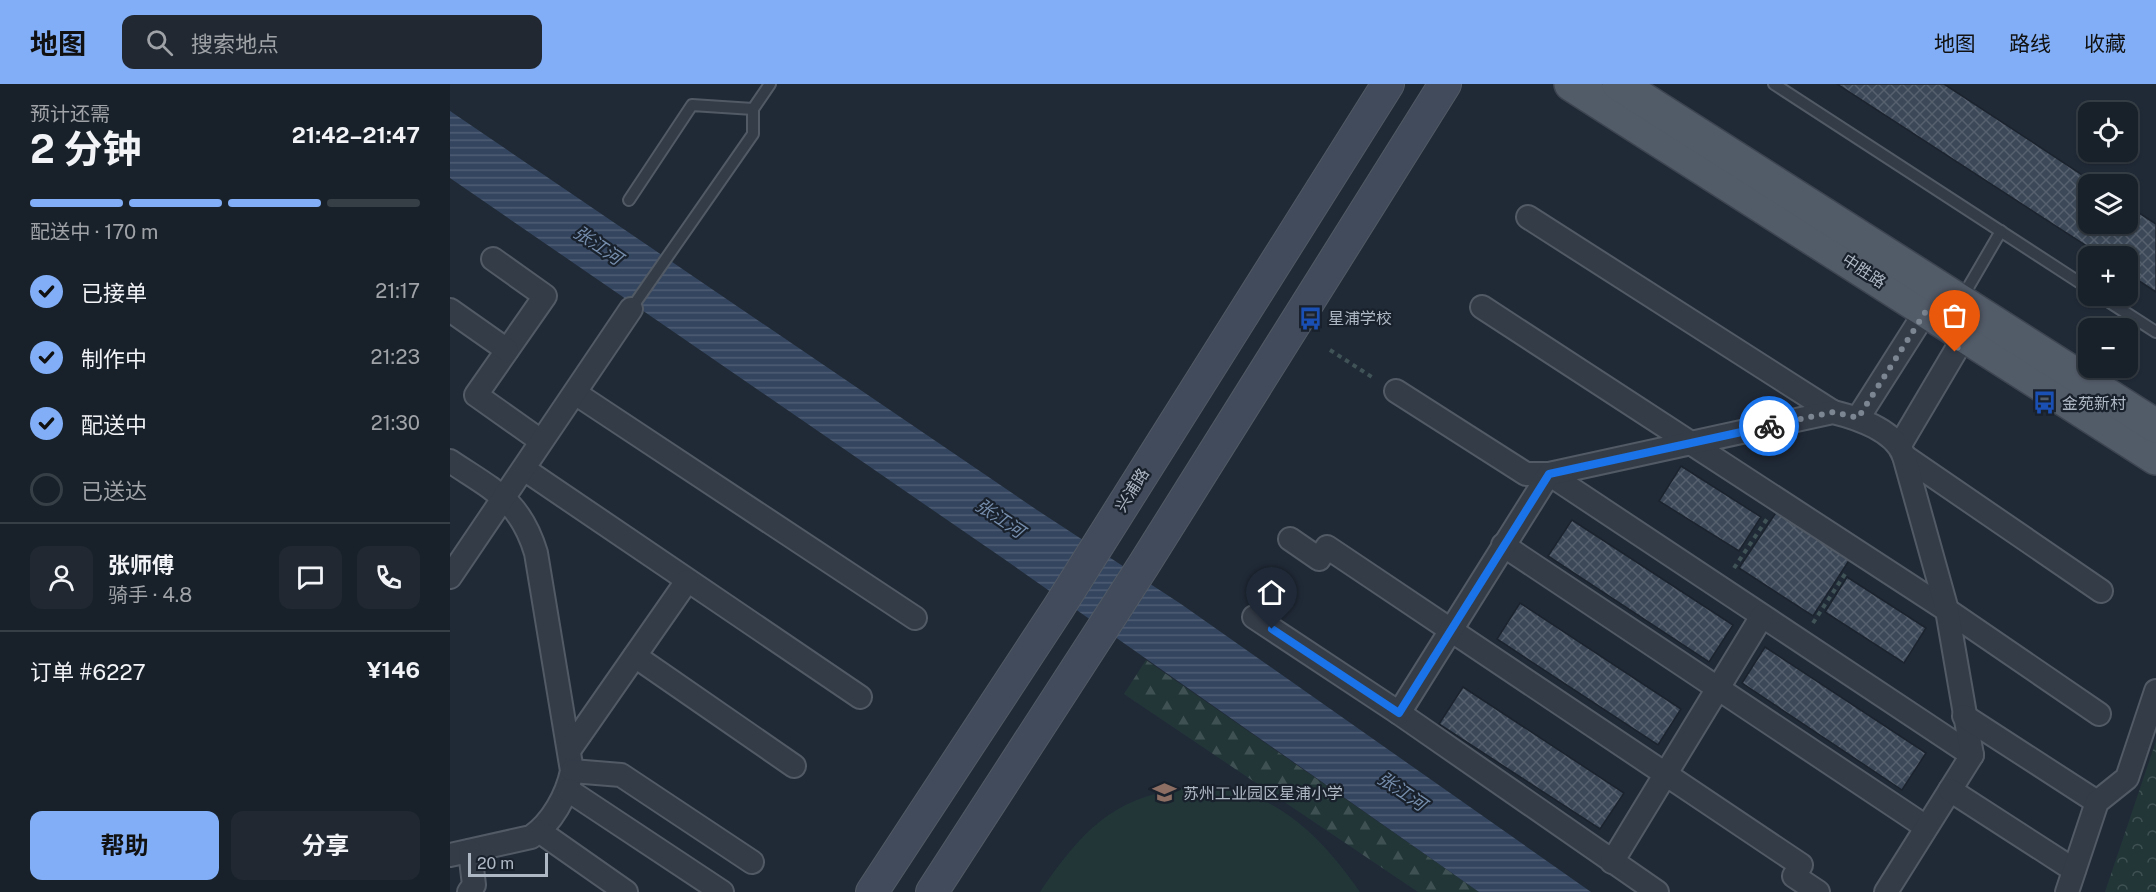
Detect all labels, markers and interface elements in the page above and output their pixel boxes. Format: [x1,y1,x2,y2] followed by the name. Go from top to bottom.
[122,15,542,69] search box
[143,26,176,59] icon: search
[30,27,86,60] text: 地图
[191,31,279,57] text: 搜索地点
[1934,31,1976,56] text: 地图
[2009,31,2051,56] text: 路线
[2084,31,2126,56] text: 收藏
[30,102,110,126] text: 预计还需
[2078,102,2138,378] map controls
[2078,102,2138,162] button: locate
[292,122,420,148] text: 21:42–21:47
[30,126,142,172] text: 2 分钟
[2078,174,2138,234] button: layers
[30,220,158,244] text: 配送中 · 170 m
[570,221,629,270] water label: 张江河
[2078,246,2138,306] button: +
[1839,250,1889,292] street label: 中胜路
[30,275,63,308] icon: check
[375,279,420,303] text: 21:17
[81,280,147,306] text: 已接单
[1929,290,1980,352] pin
[1938,299,1971,332] icon: bag
[1297,305,1323,331] bus stop icon: 星浦学校
[1328,309,1392,328] place label: 星浦学校
[2078,318,2138,378] button: −
[30,341,63,374] icon: check
[371,345,420,369] text: 21:23
[81,346,147,372] text: 制作中
[2031,390,2057,416] bus stop icon: 金苑新村
[2062,394,2126,413] place label: 金苑新村
[1739,396,1799,456] courier
[30,407,63,440] icon: check
[1753,410,1786,443] icon: bike
[371,411,420,435] text: 21:30
[81,412,147,438] text: 配送中
[1111,465,1153,515] street label: 兴浦路
[81,478,147,504] text: 已送达
[972,494,1031,543] water label: 张江河
[30,546,93,609] button: person
[279,546,342,609] button: chat
[357,546,420,609] button: phone
[108,552,174,578] text: 张师傅
[1246,567,1297,629] pin
[1255,576,1288,609] icon: home
[108,583,192,607] text: 骑手 · 4.8
[367,657,420,683] text: ¥146
[30,659,146,685] text: 订单 #6227
[1374,767,1433,816] water label: 张江河
[1152,780,1178,806] school or university icon: 苏州工业园区星浦小学
[1183,784,1343,803] place label: 苏州工业园区星浦小学
[30,811,219,880] button: 帮助
[231,811,420,880] button: 分享
[468,850,548,878] scale bar
[477,854,514,873] text: 20 m

